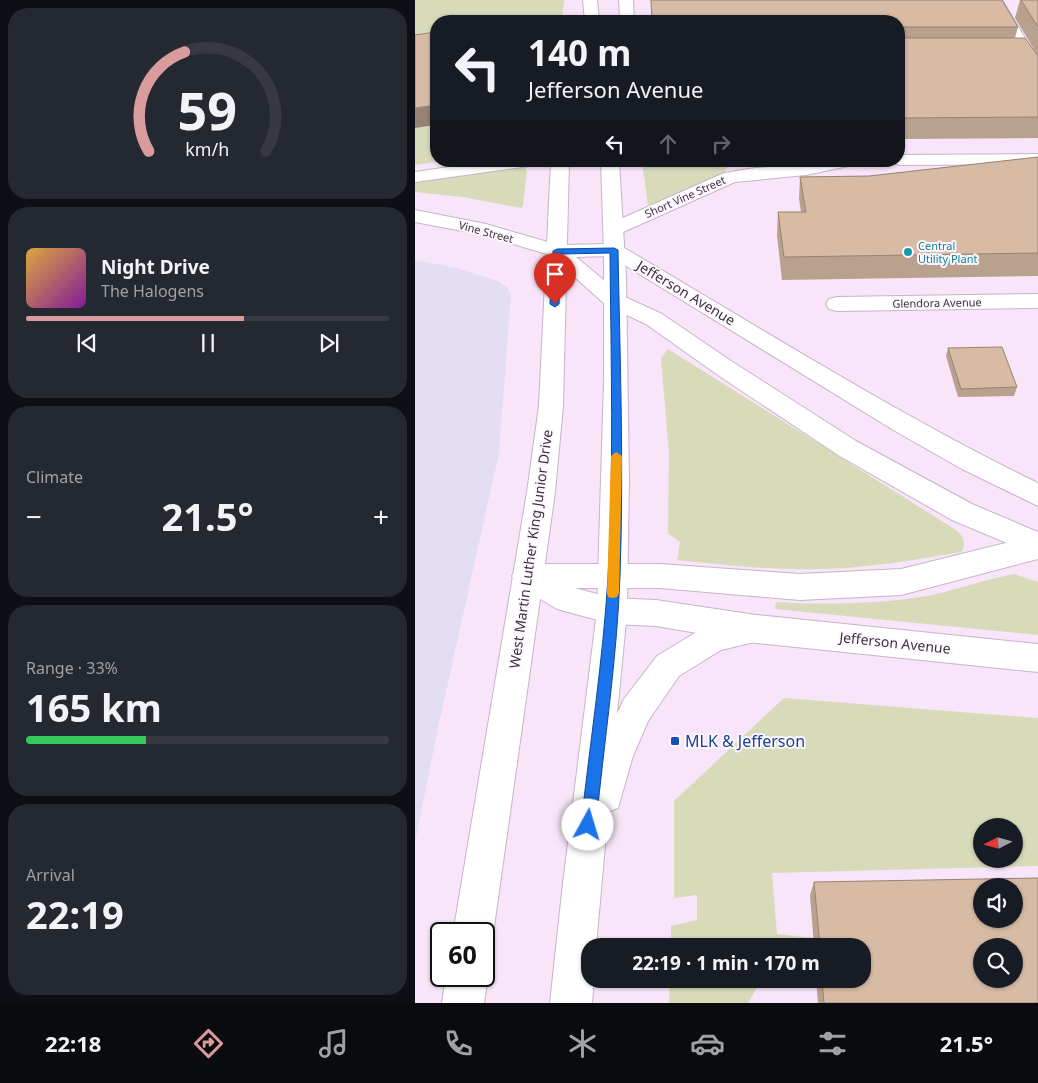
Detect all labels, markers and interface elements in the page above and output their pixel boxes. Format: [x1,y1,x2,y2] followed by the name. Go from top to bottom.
[528,29,631,76] text: 140 m
[445,35,510,100] icon: left
[178,74,237,145] text: 59
[528,74,703,104] text: Jefferson Avenue
[601,130,629,158] icon: left
[654,130,682,158] icon: ahead
[707,130,735,158] icon: right
[186,137,229,161] text: km/h
[642,172,728,221] street label: Short Vine Street
[457,217,515,246] street label: Vine Street
[918,238,977,266] place label: Central Utility Plant
[902,246,914,258] marker: Central Utility Plant
[534,253,576,304] pin
[101,254,210,280] text: Night Drive
[632,255,739,330] street label: Jefferson Avenue
[541,260,569,288] icon: arrive
[101,280,204,302] text: The Halogens
[892,294,982,311] street label: Glendora Avenue
[73,329,101,357] icon: previous
[194,329,222,357] icon: pause
[315,329,343,357] icon: next
[504,428,557,669] street label: West Martin Luther King Junior Drive
[26,466,83,488] text: Climate
[162,490,254,542] text: 21.5°
[26,497,42,535] text: −
[373,497,389,535] text: +
[837,627,952,658] street label: Jefferson Avenue
[26,657,118,679] text: Range · 33%
[26,681,162,733] text: 165 km
[685,730,805,752] place label: MLK & Jefferson
[669,735,681,747] marker: MLK & Jefferson
[561,798,613,850] position arrow
[973,818,1023,868] north arrow
[973,818,1023,988] map controls
[26,864,75,886] text: Arrival
[973,878,1023,928] button: sound
[26,888,124,940] text: 22:19
[430,922,495,987] speed limit sign: 60
[973,938,1023,988] button: search
[632,950,820,976] text: 22:19 · 1 min · 170 m
[191,1026,226,1061] icon: directions
[316,1026,351,1061] icon: music
[441,1026,476,1061] icon: phone
[565,1026,600,1061] icon: climate
[690,1026,725,1061] icon: car
[815,1026,850,1061] icon: filters
[45,1028,101,1058] text: 22:18
[940,1028,993,1058] text: 21.5°

